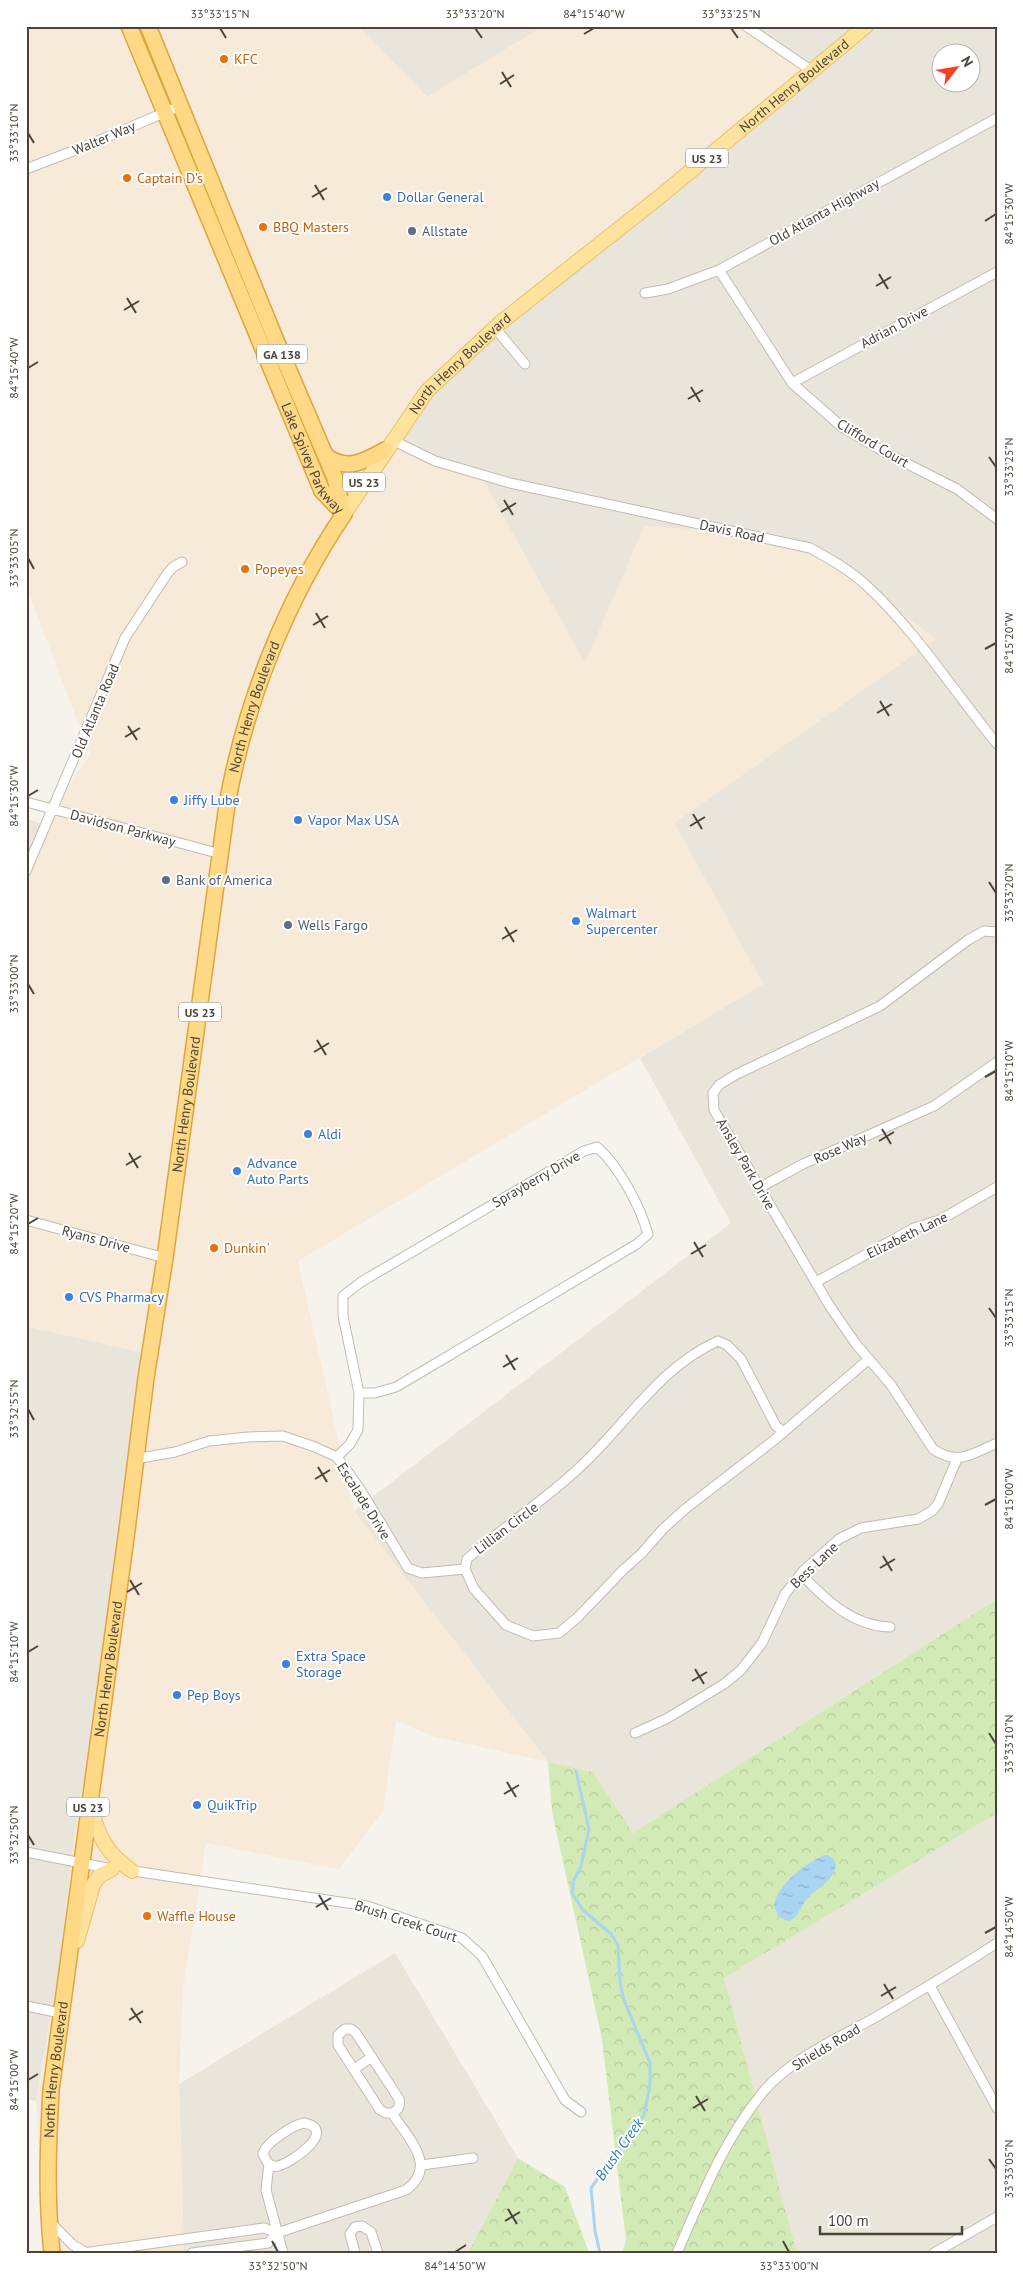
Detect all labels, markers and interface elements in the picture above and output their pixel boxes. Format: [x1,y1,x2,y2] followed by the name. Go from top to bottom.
[190,6,250,21] text: 33°33'15"N
[445,6,505,21] text: 33°33'20"N
[563,6,625,21] text: 84°15'40"W
[701,6,761,21] text: 33°33'25"N
[735,35,853,136] street label: North Henry Boulevard
[930,42,980,92] north arrow
[234,50,258,68] place label: KFC
[218,53,230,65] marker: KFC
[957,53,977,70] text: N
[6,103,21,163] text: 33°33'10"N
[70,117,139,159] street label: Walter Way
[686,148,728,168] road number: US 23
[137,169,203,187] place label: Captain D's
[121,172,133,184] marker: Captain D's
[766,174,883,250] street label: Old Atlanta Highway
[1001,183,1016,245] text: 84°15'30"W
[397,188,484,206] place label: Dollar General
[381,191,393,203] marker: Dollar General
[273,218,349,236] place label: BBQ Masters
[257,221,269,233] marker: BBQ Masters
[422,222,468,240] place label: Allstate
[406,225,418,237] marker: Allstate
[857,302,931,352] street label: Adrian Drive
[405,309,515,418] street label: North Henry Boulevard
[6,337,21,399] text: 84°15'40"W
[257,344,307,364] road number: GA 138
[277,400,348,518] street label: Lake Spivey Parkway
[834,415,912,472] street label: Clifford Court
[1001,437,1016,497] text: 33°33'25"N
[343,472,385,492] road number: US 23
[698,515,766,547] street label: Davis Road
[6,528,21,588] text: 33°33'05"N
[255,560,304,578] place label: Popeyes
[239,563,251,575] marker: Popeyes
[1001,612,1016,674] text: 84°15'20"W
[225,638,284,775] street label: North Henry Boulevard
[67,661,123,761] street label: Old Atlanta Road
[6,765,21,827] text: 84°15'30"W
[183,791,240,809] place label: Jiffy Lube
[168,794,180,806] marker: Jiffy Lube
[68,805,178,851] street label: Davidson Parkway
[307,811,400,829] place label: Vapor Max USA
[292,814,304,826] marker: Vapor Max USA
[1001,863,1016,923] text: 33°33'20"N
[176,871,272,889] place label: Bank of America
[160,874,172,886] marker: Bank of America
[586,904,658,938] place label: Walmart Supercenter
[570,915,582,927] marker: Walmart Supercenter
[298,916,368,934] place label: Wells Fargo
[282,919,294,931] marker: Wells Fargo
[6,954,21,1014] text: 33°33'00"N
[179,1002,221,1022] road number: US 23
[168,1035,204,1174] street label: North Henry Boulevard
[1001,1040,1016,1102] text: 84°15'10"W
[712,1115,780,1213] street label: Ansley Park Drive
[318,1125,342,1143] place label: Aldi
[302,1128,314,1140] marker: Aldi
[811,1128,870,1168] street label: Rose Way
[489,1147,583,1211] street label: Sprayberry Drive
[247,1154,309,1188] place label: Advance Auto Parts
[231,1165,243,1177] marker: Advance Auto Parts
[6,1193,21,1255] text: 84°15'20"W
[863,1208,951,1262] street label: Elizabeth Lane
[60,1221,132,1257] street label: Ryans Drive
[224,1239,270,1257] place label: Dunkin'
[208,1242,220,1254] marker: Dunkin'
[79,1288,164,1306] place label: CVS Pharmacy
[1001,1288,1016,1348] text: 33°33'15"N
[63,1291,75,1303] marker: CVS Pharmacy
[6,1379,21,1439] text: 33°32'55"N
[333,1459,395,1543] street label: Escalade Drive
[1001,1468,1016,1530] text: 84°15'00"W
[471,1498,541,1558] street label: Lillian Circle
[786,1538,842,1592] street label: Bess Lane
[90,1600,126,1738] street label: North Henry Boulevard
[6,1621,21,1683] text: 84°15'10"W
[296,1647,366,1681] place label: Extra Space Storage
[280,1658,292,1670] marker: Extra Space Storage
[187,1686,241,1704] place label: Pep Boys
[171,1689,183,1701] marker: Pep Boys
[1001,1714,1016,1774] text: 33°33'10"N
[207,1796,257,1814] place label: QuikTrip
[67,1798,109,1816] road number: US 23
[191,1799,203,1811] marker: QuikTrip
[6,1805,21,1865] text: 33°32'50"N
[352,1896,460,1946] street label: Brush Creek Court
[1001,1896,1016,1958] text: 84°14'50"W
[157,1907,236,1925] place label: Waffle House
[141,1910,153,1922] marker: Waffle House
[40,2000,72,2138] street label: North Henry Boulevard
[788,2019,864,2075] street label: Shields Road
[6,2049,21,2111] text: 84°15'00"W
[591,2113,648,2184] water label: Brush Creek
[1001,2139,1016,2199] text: 33°33'05"N
[820,2204,963,2236] scale bar
[828,2211,869,2230] text: 100 m
[248,2258,308,2273] text: 33°32'50"N
[424,2258,486,2273] text: 84°14'50"W
[759,2258,819,2273] text: 33°33'00"N

